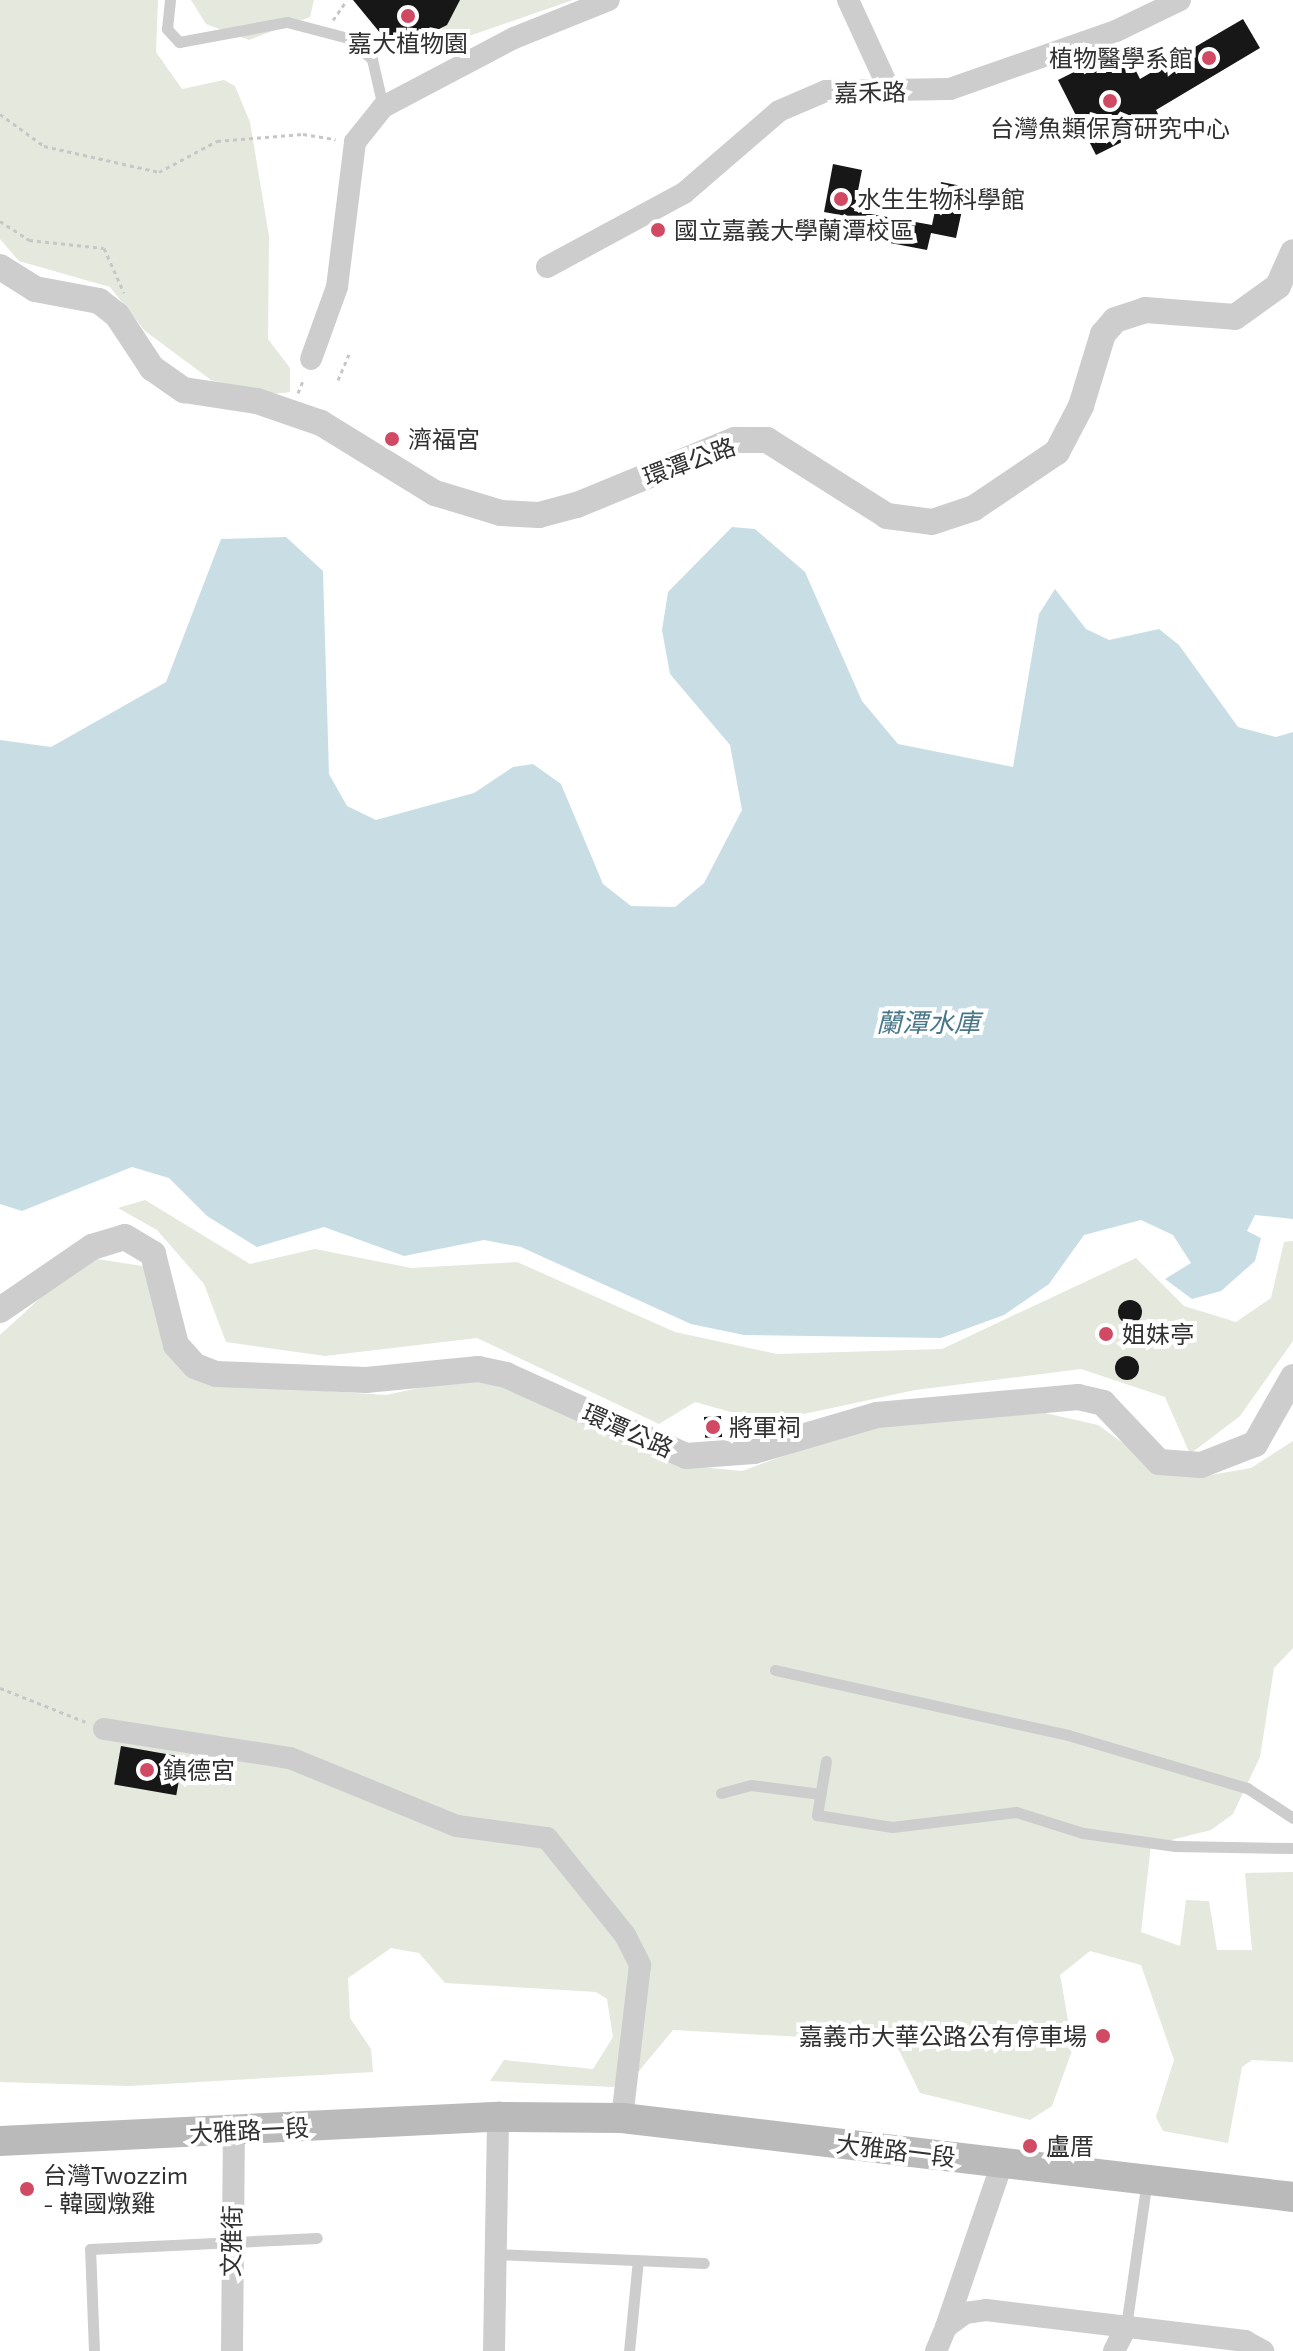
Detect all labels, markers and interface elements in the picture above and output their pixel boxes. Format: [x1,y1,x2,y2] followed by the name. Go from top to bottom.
[399,7,417,25] marker: 嘉大植物園
[348,29,468,57] place label: 嘉大植物園
[1049,44,1193,72] place label: 植物醫學系館
[1200,49,1218,67] marker: 植物醫學系館
[834,77,906,107] street label: 嘉禾路
[1101,92,1119,110] marker: 台灣魚類保育研究中心
[990,114,1230,142] place label: 台灣魚類保育研究中心
[857,185,1025,213] place label: 水生生物科學館
[832,190,850,208] marker: 水生生物科學館
[674,216,914,244] place label: 國立嘉義大學蘭潭校區
[649,221,667,239] marker: 國立嘉義大學蘭潭校區
[408,425,480,453] place label: 濟福宮
[383,430,401,448] marker: 濟福宮
[639,431,739,491] street label: 環潭公路
[876,1006,980,1038] water label: 蘭潭水庫
[1122,1320,1194,1348] place label: 姐妹亭
[1097,1325,1115,1343] marker: 姐妹亭
[578,1397,678,1463] street label: 環潭公路
[729,1413,801,1441] place label: 將軍祠
[704,1418,722,1436] marker: 將軍祠
[163,1756,235,1784] place label: 鎮德宮
[138,1761,156,1779] marker: 鎮德宮
[799,2022,1087,2050] place label: 嘉義市大華公路公有停車場
[1094,2027,1112,2045] marker: 嘉義市大華公路公有停車場
[188,2112,310,2148] street label: 大雅路一段
[835,2128,957,2172] street label: 大雅路一段
[1046,2132,1094,2160] place label: 盧厝
[1021,2137,1039,2155] marker: 盧厝
[43,2161,188,2217] place label: 台灣Twozzim - 韓國燉雞
[18,2180,36,2198] marker: 台灣Twozzim - 韓國燉雞
[216,2205,246,2277] street label: 文雅街

